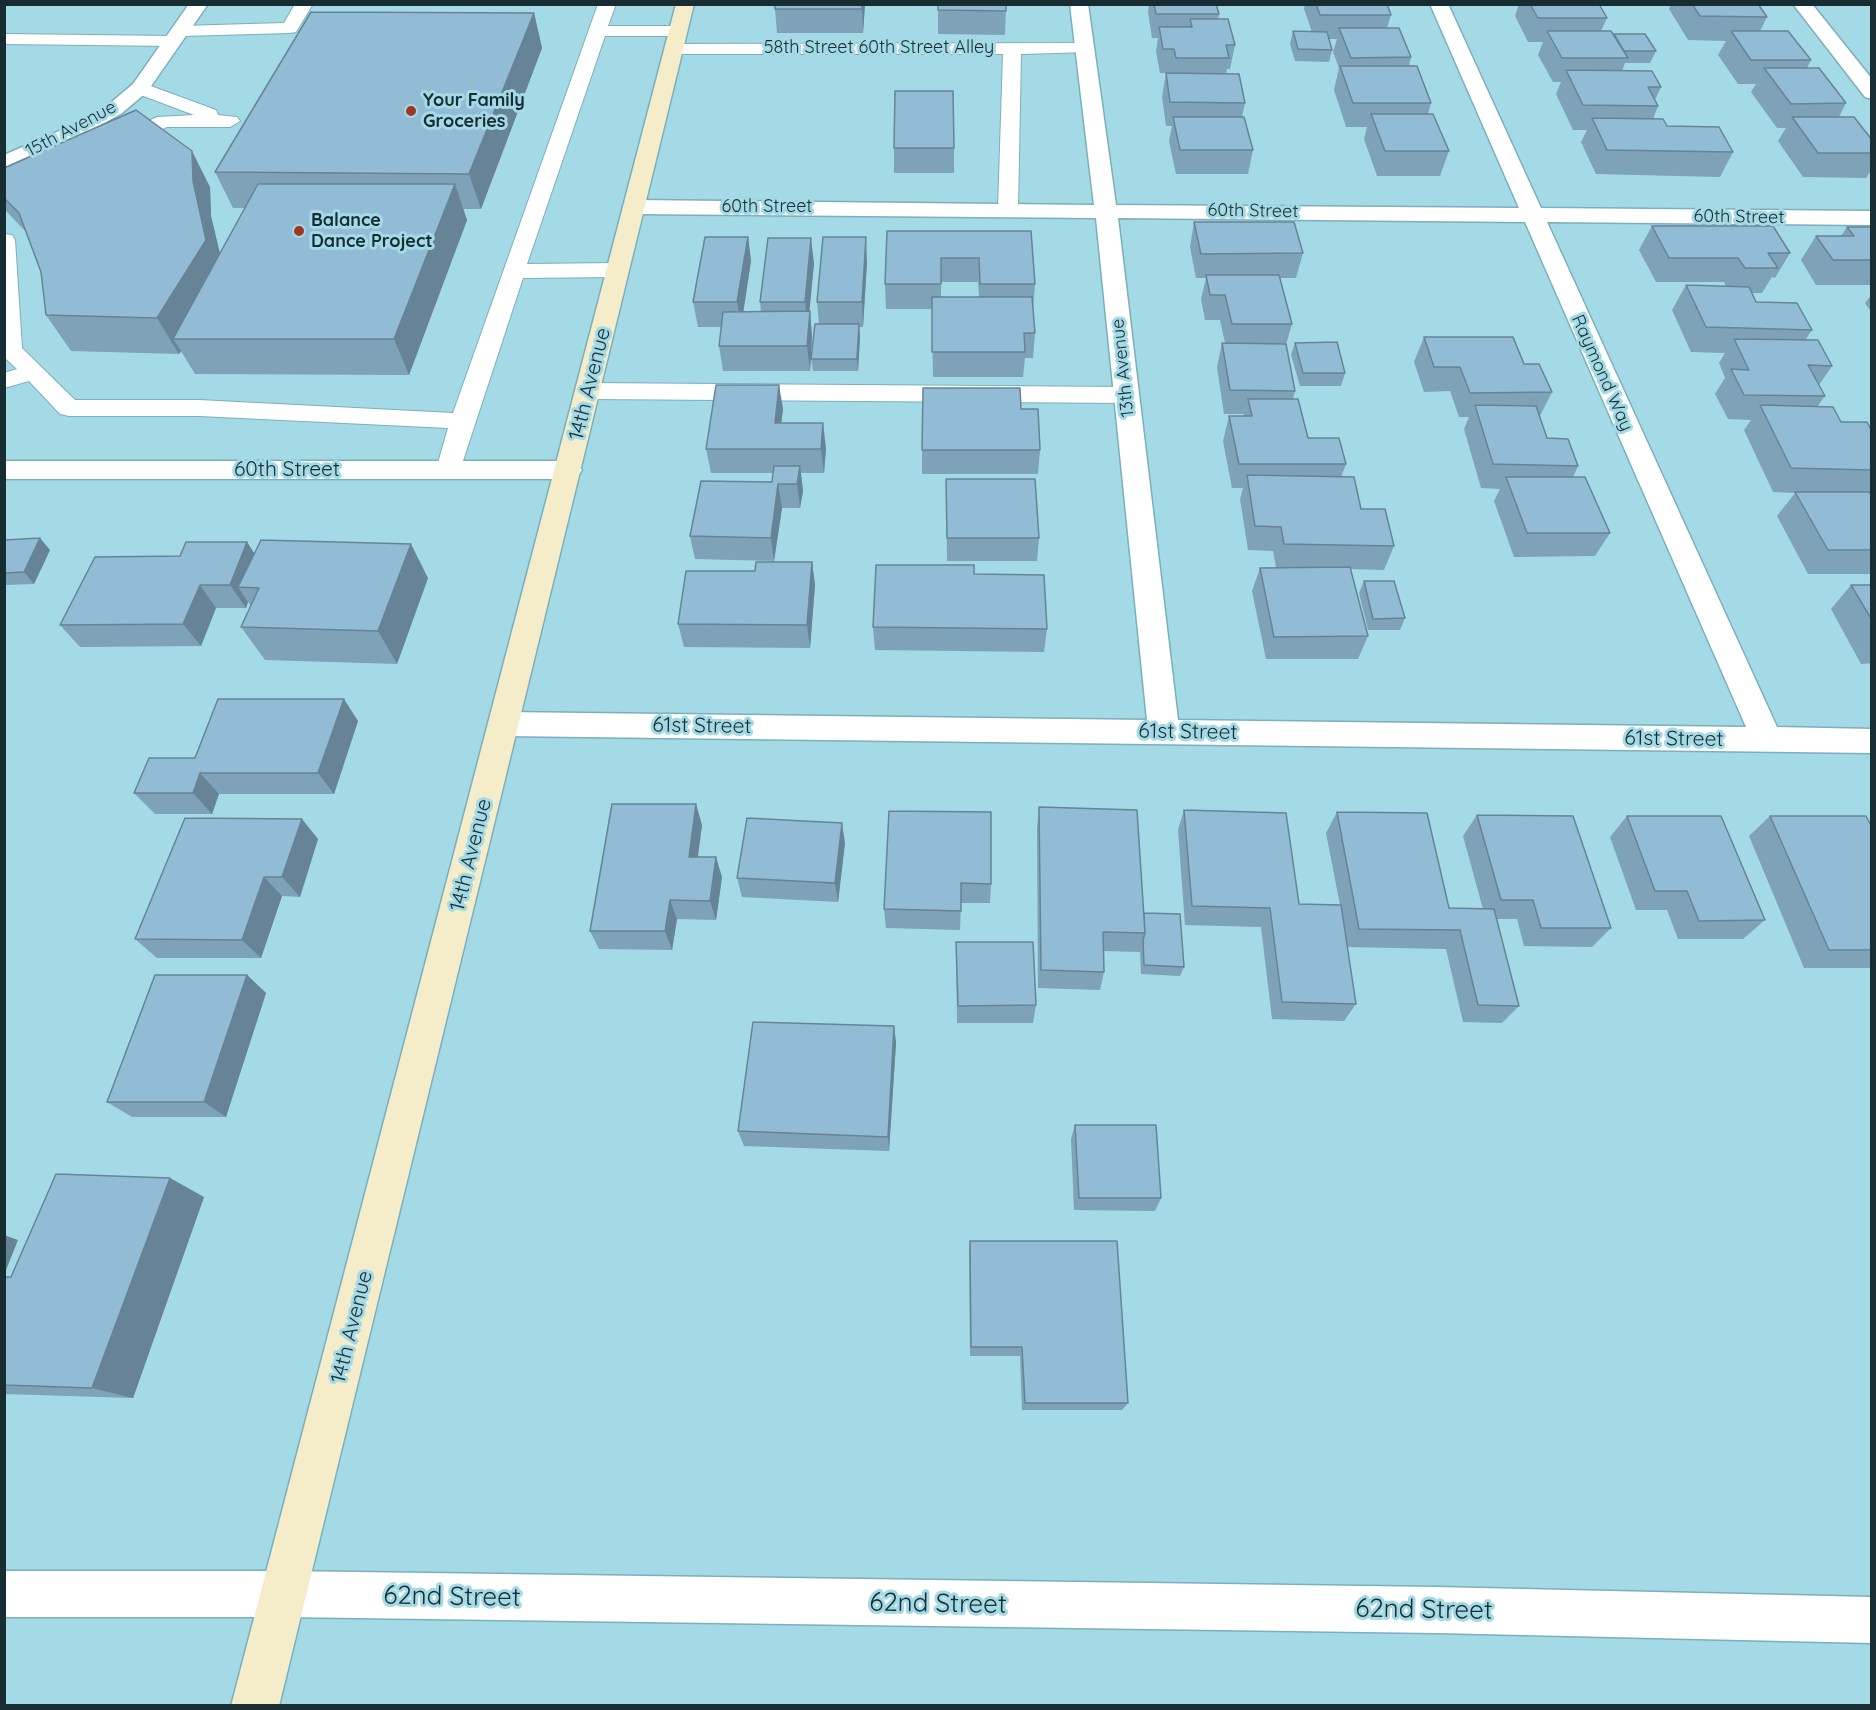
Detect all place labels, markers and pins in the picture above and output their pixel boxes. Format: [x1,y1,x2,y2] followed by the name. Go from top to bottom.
[423,90,525,132] place label: Your Family Groceries
[404,104,418,118] marker: Your Family Groceries
[311,210,433,252] place label: Balance Dance Project
[292,224,306,238] marker: Balance Dance Project

